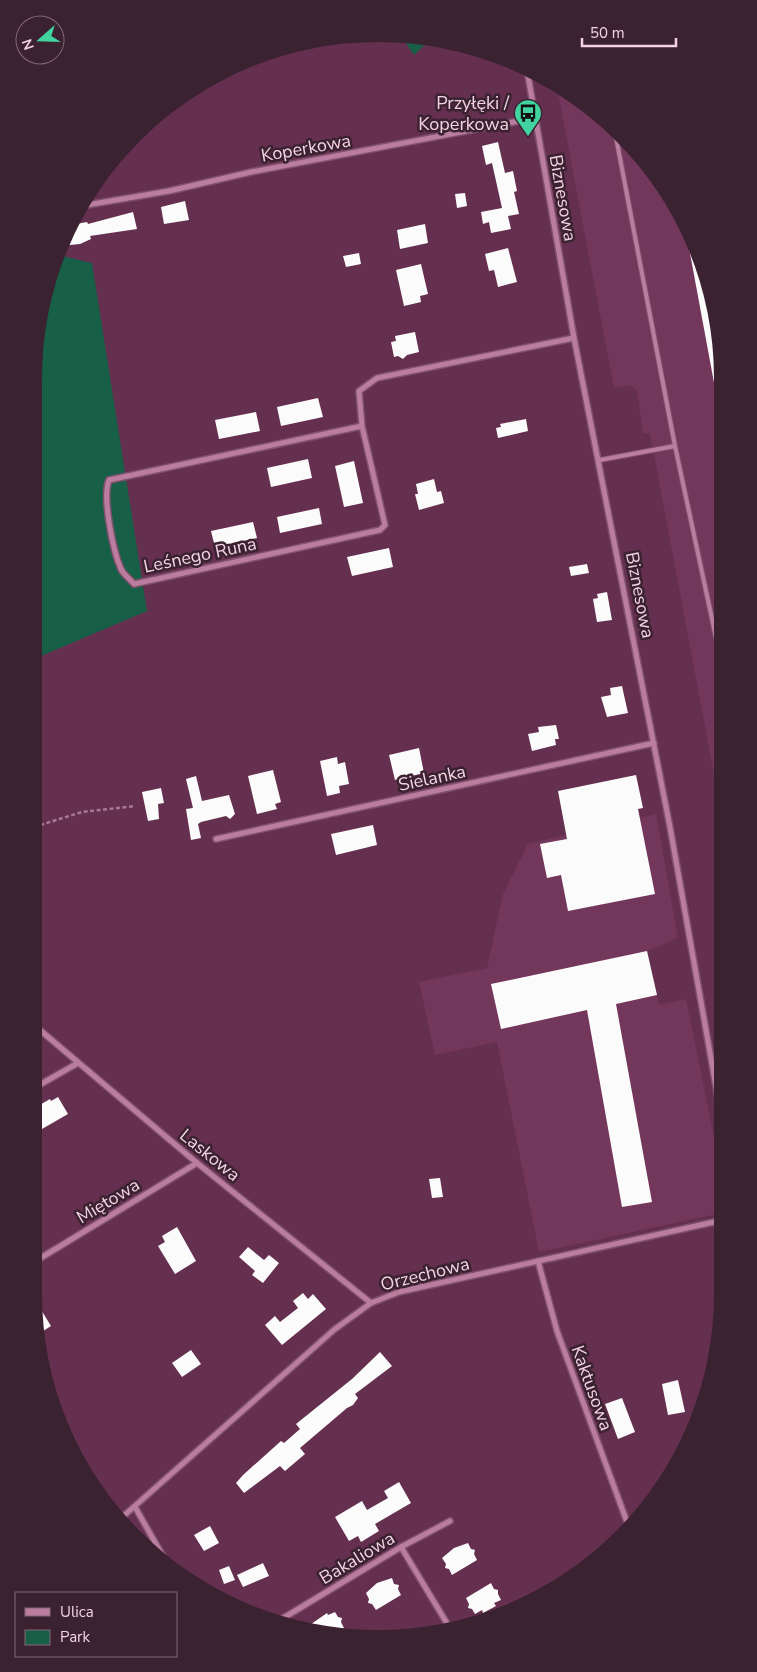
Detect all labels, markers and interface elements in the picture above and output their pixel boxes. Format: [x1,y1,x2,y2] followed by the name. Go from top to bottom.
[15,15,65,65] north arrow
[582,15,676,47] scale bar
[590,23,625,43] text: 50 m
[18,36,39,52] text: N
[418,91,510,136] place label: Przyłęki / Koperkowa
[513,98,543,137] bus stop icon: Przyłęki / Koperkowa
[259,128,353,168] street label: Koperkowa
[544,153,582,243] street label: Biznesowa
[141,531,259,579] street label: Leśnego Runa
[620,550,660,640] street label: Biznesowa
[396,759,468,797] street label: Sielanka
[175,1123,245,1187] street label: Laskowa
[72,1173,144,1229] street label: Miętowa
[378,1251,472,1297] street label: Orzechowa
[566,1342,618,1434] street label: Kaktusowa
[315,1526,399,1590] street label: Bakaliowa
[15,1592,178,1657] legend
[60,1602,94,1622] text: Ulica
[60,1627,90,1647] text: Park

